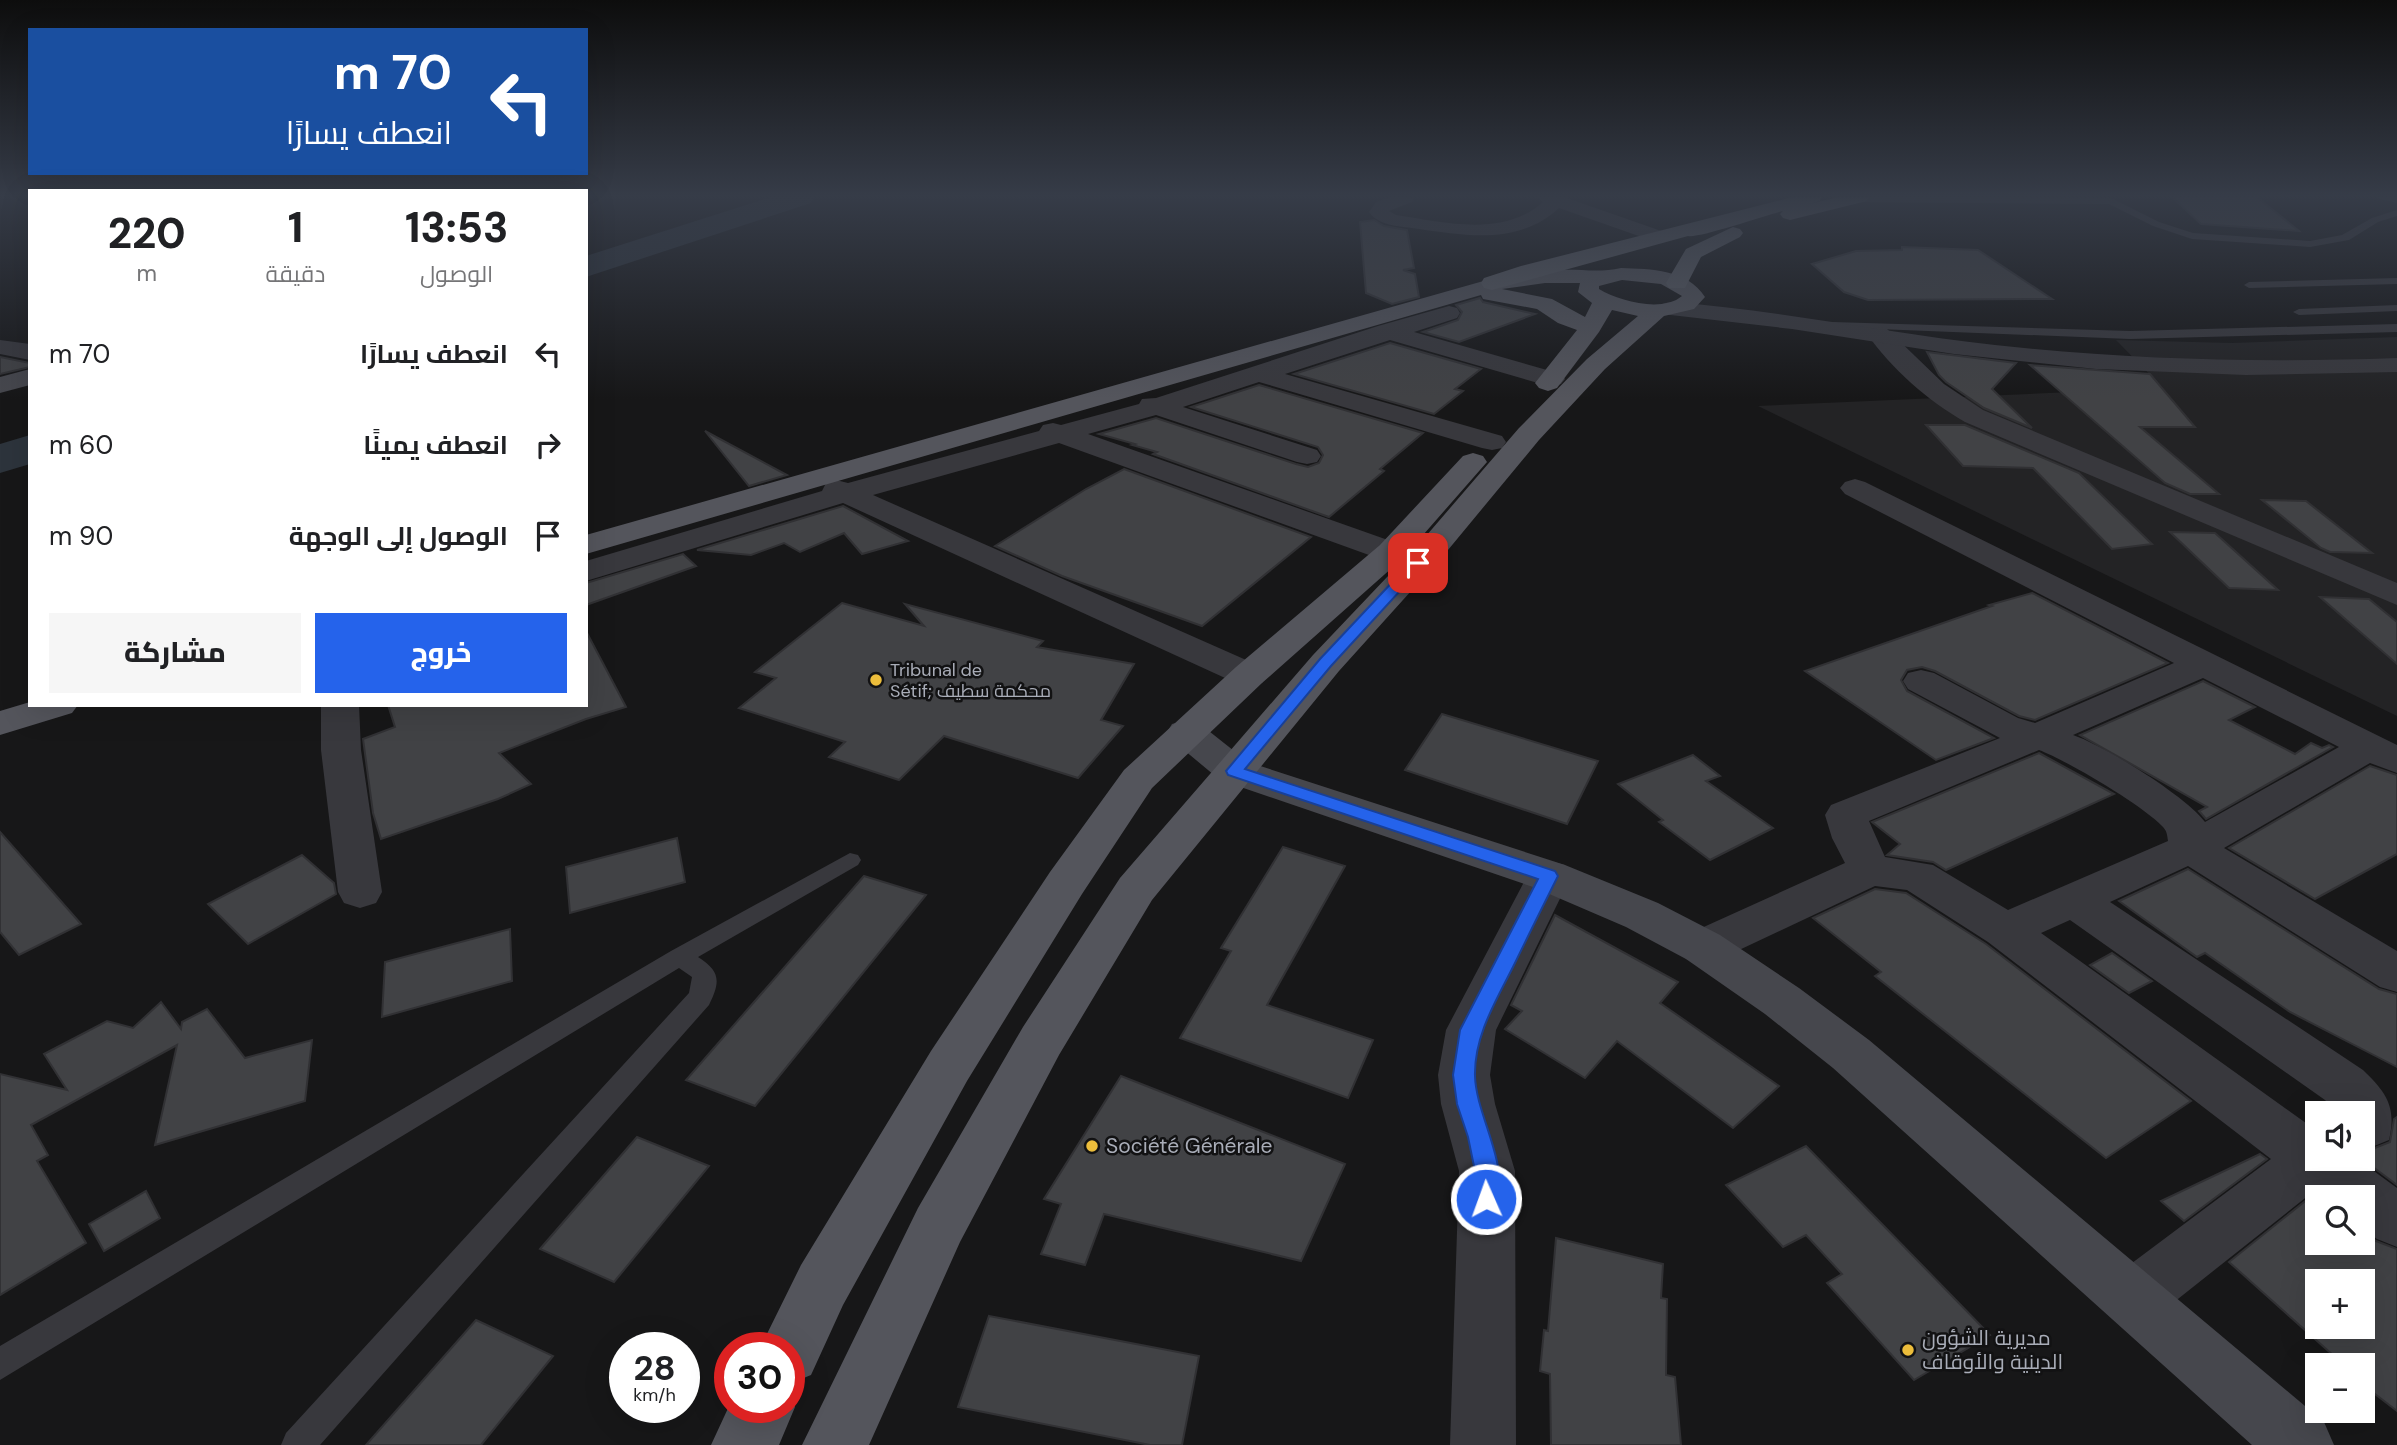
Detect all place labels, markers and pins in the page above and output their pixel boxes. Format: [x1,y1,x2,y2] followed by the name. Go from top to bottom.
[1388,533,1448,593] pin
[890,658,1051,703] place label: Tribunal de Sétif; محكمة سطيف
[868,672,884,688] marker: Tribunal de Sétif; محكمة سطيف
[1106,1132,1272,1160] place label: Société Générale
[1084,1138,1100,1154] marker: Société Générale
[1922,1324,2063,1376] place label: مديرية الشؤون الدينية والأوقاف
[1900,1342,1916,1358] marker: مديرية الشؤون الدينية والأوقاف

